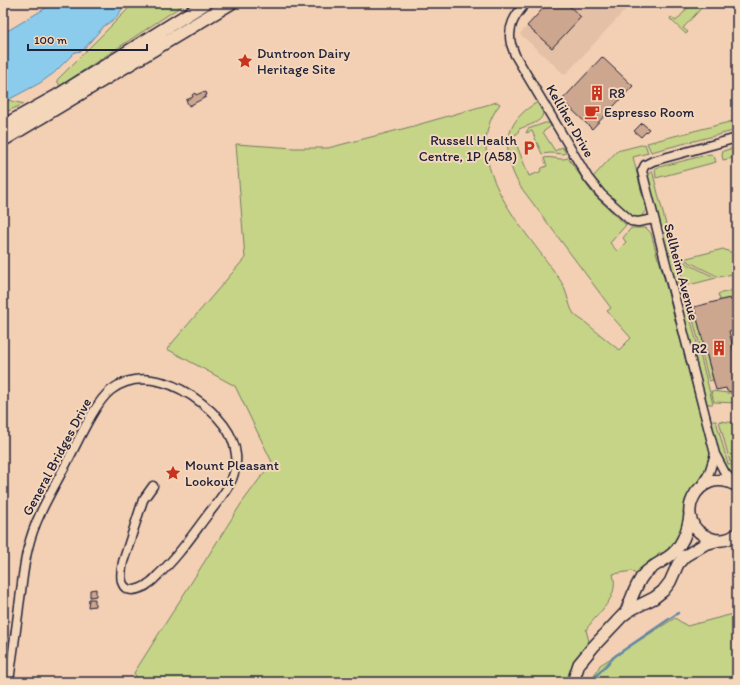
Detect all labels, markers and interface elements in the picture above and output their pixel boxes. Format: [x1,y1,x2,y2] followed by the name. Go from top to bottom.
[28,26,147,52] scale bar
[34,33,67,47] text: 100 m
[257,45,350,78] place label: Duntroon Dairy Heritage Site
[236,52,254,70] place icon: Duntroon Dairy Heritage Site
[542,82,598,161] street label: Kelliher Drive
[588,84,606,102] building icon: R8
[609,85,625,102] place label: R8
[583,103,601,121] cafe icon: Espresso Room
[604,104,695,121] place label: Espresso Room
[419,132,517,165] place label: Russell Health Centre, 1P (A58)
[520,139,538,157] parking icon: Russell Health Centre, 1P (A58)
[660,222,702,322] street label: Sellheim Avenue
[710,339,728,357] building icon: R2
[691,340,708,357] place label: R2
[19,395,95,519] street label: General Bridges Drive
[185,457,279,490] place label: Mount Pleasant Lookout
[164,464,182,482] place icon: Mount Pleasant Lookout

